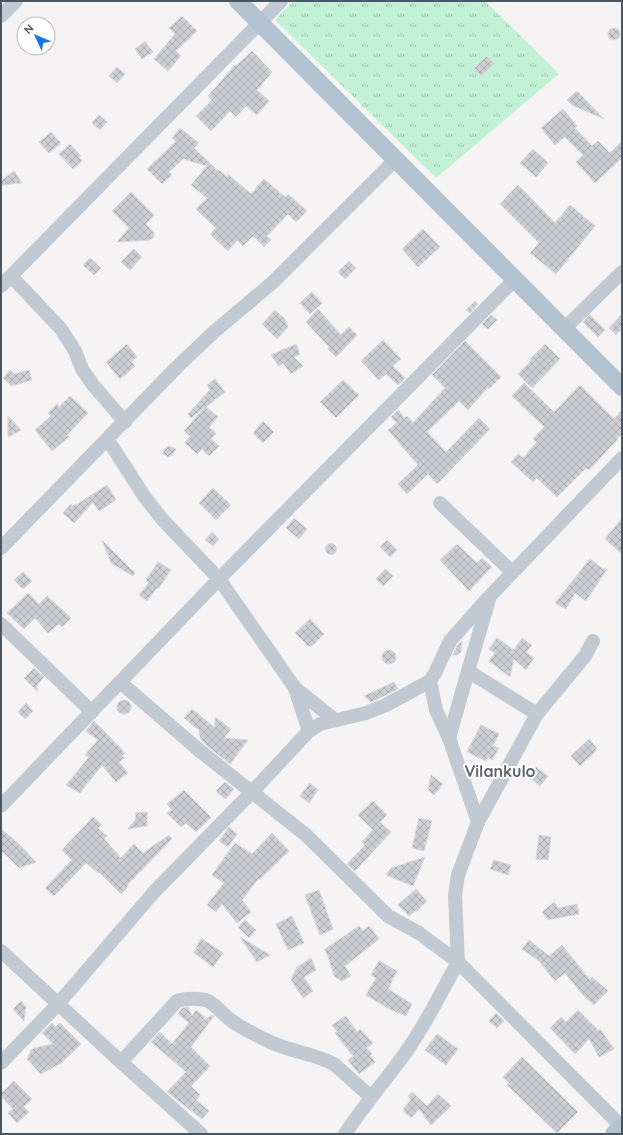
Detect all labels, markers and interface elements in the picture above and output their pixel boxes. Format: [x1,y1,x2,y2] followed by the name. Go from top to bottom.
[16,16,56,56] north arrow
[21,21,37,37] text: N
[464,761,536,781] district label: Vilankulo

